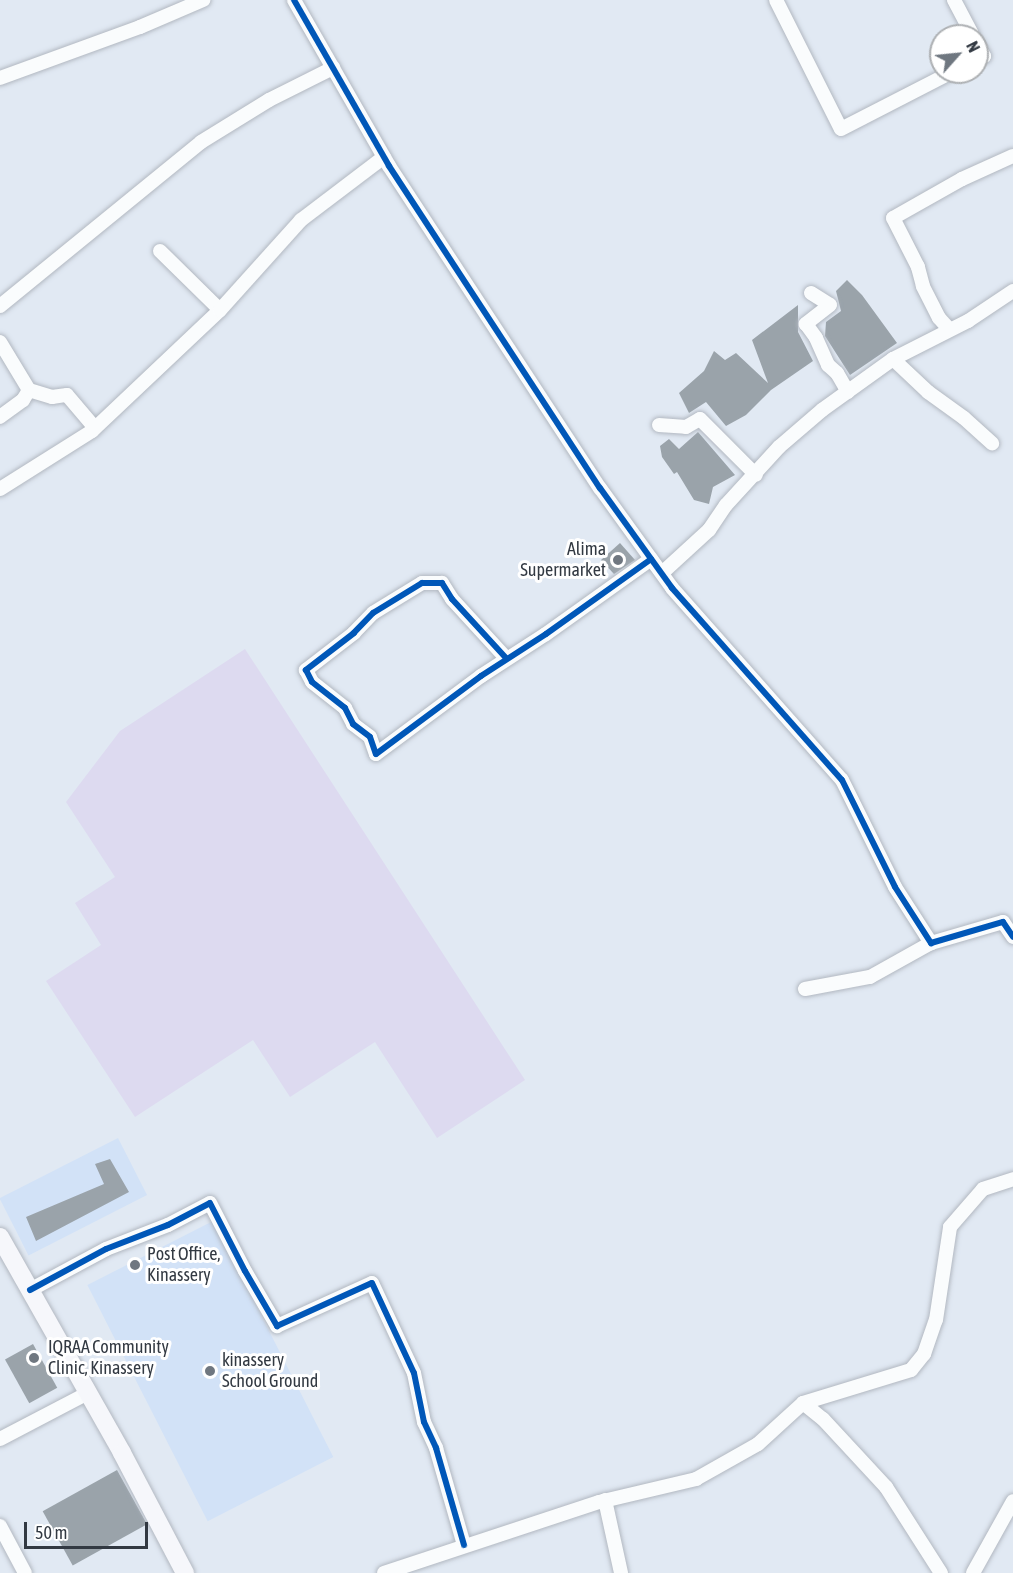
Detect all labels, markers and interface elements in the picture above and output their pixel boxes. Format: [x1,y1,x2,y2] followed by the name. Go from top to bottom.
[929,24,989,84] north arrow
[963,38,983,55] text: N
[520,539,606,582] place label: Alima Supermarket
[611,553,625,567] marker: Alima Supermarket
[147,1244,221,1286] place label: Post Office, Kinassery
[128,1258,142,1272] marker: Post Office, Kinassery
[48,1337,169,1380] place label: IQRAA Community Clinic, Kinassery
[25,1349,43,1367] marker: IQRAA Community Clinic, Kinassery
[222,1350,318,1392] place label: kinassery School Ground
[203,1364,217,1378] marker: kinassery School Ground
[27,1510,152,1548] scale bar
[35,1522,67,1543] text: 50 m

